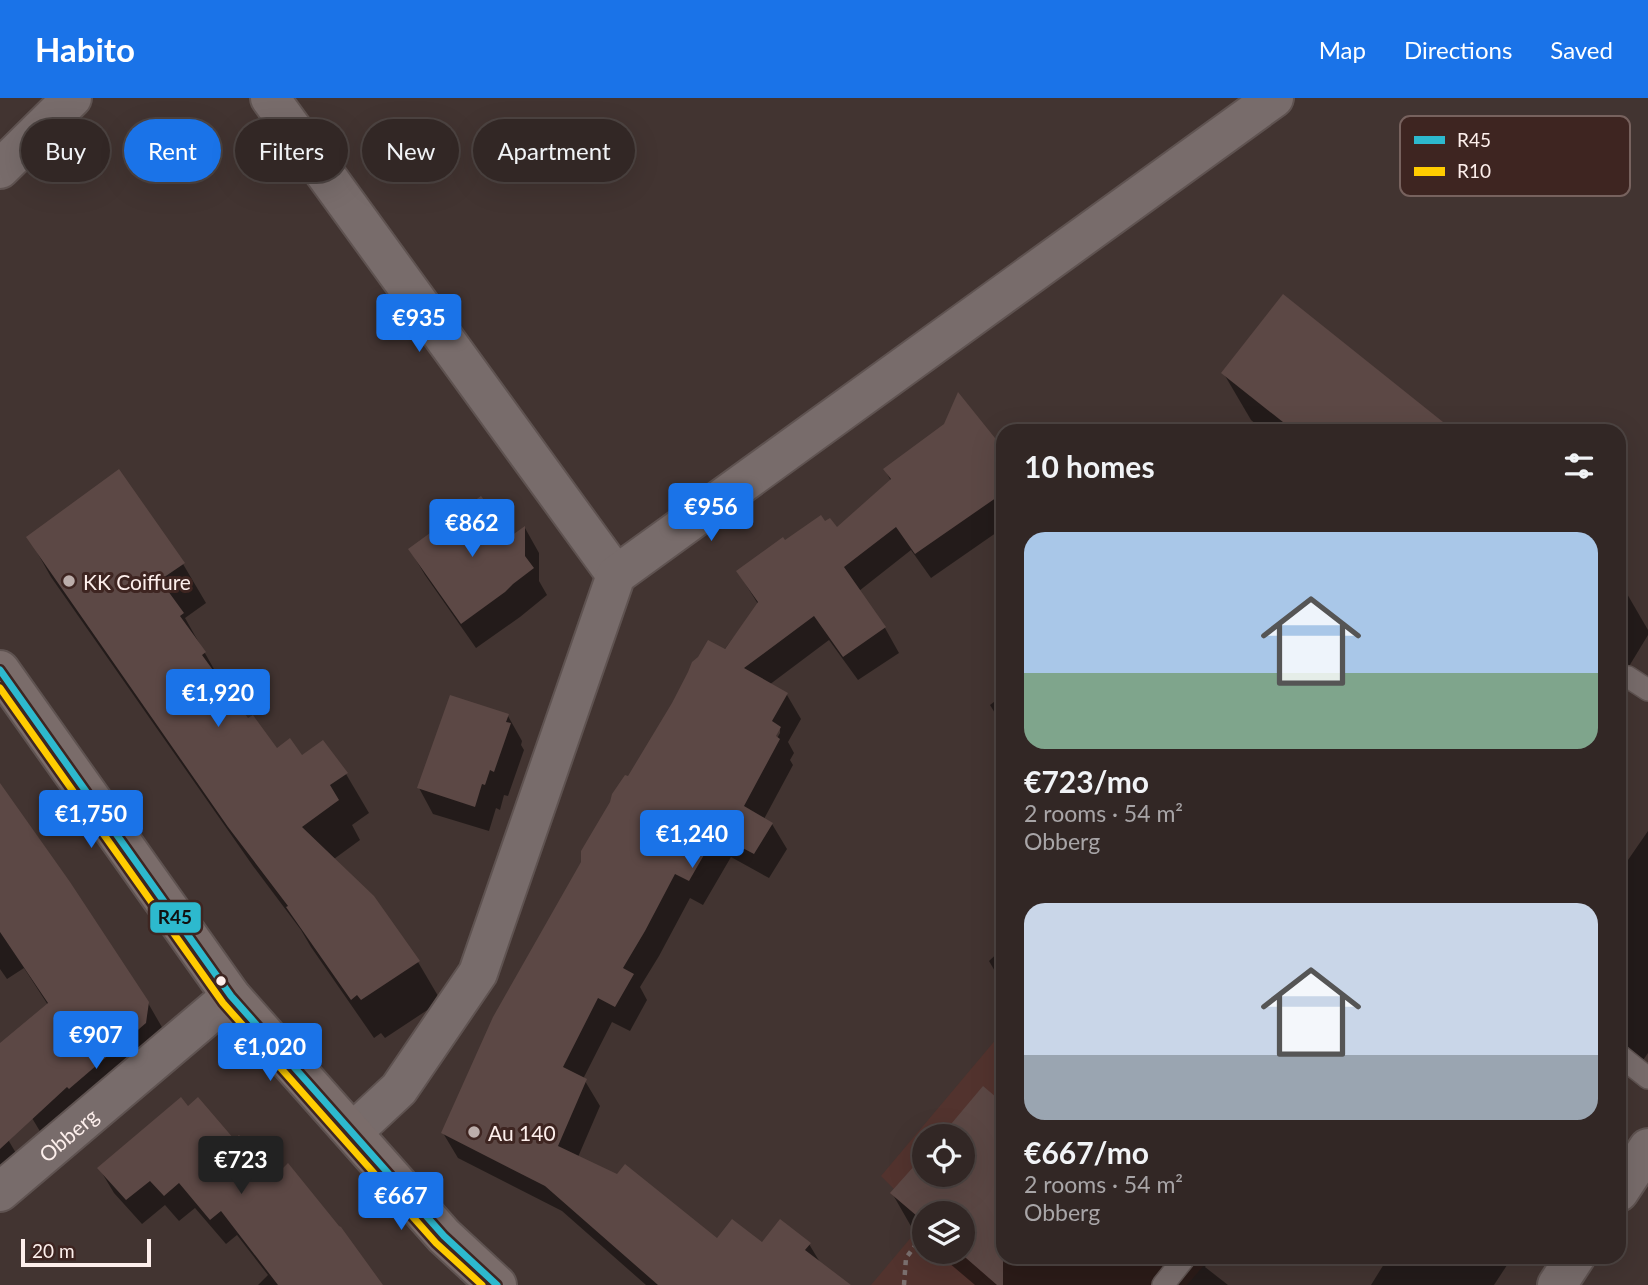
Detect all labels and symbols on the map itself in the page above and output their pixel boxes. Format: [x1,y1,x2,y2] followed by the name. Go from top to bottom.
[1400,116,1630,196] legend
[1457,128,1491,151] text: R45
[1457,159,1491,182] text: R10
[378,294,460,354] pin: €935
[670,484,752,543] pin: €956
[431,500,513,559] pin: €862
[83,569,191,594] place label: KK Coiffure
[61,573,77,589] marker: KK Coiffure
[161,670,275,729] pin: €1,920
[34,790,148,850] pin: €1,750
[635,810,749,870] pin: €1,240
[149,901,202,934] line badge: R45
[158,905,192,928] text: R45
[214,974,228,988] unlabelled marker
[55,1012,137,1071] pin: €907
[213,1024,327,1083] pin: €1,020
[33,1102,103,1166] street label: Obberg
[488,1120,556,1145] place label: Au 140
[466,1124,482,1140] marker: Au 140
[200,1136,282,1196] pin: €723
[360,1172,442,1232] pin: €667
[21,1236,150,1268] scale bar

